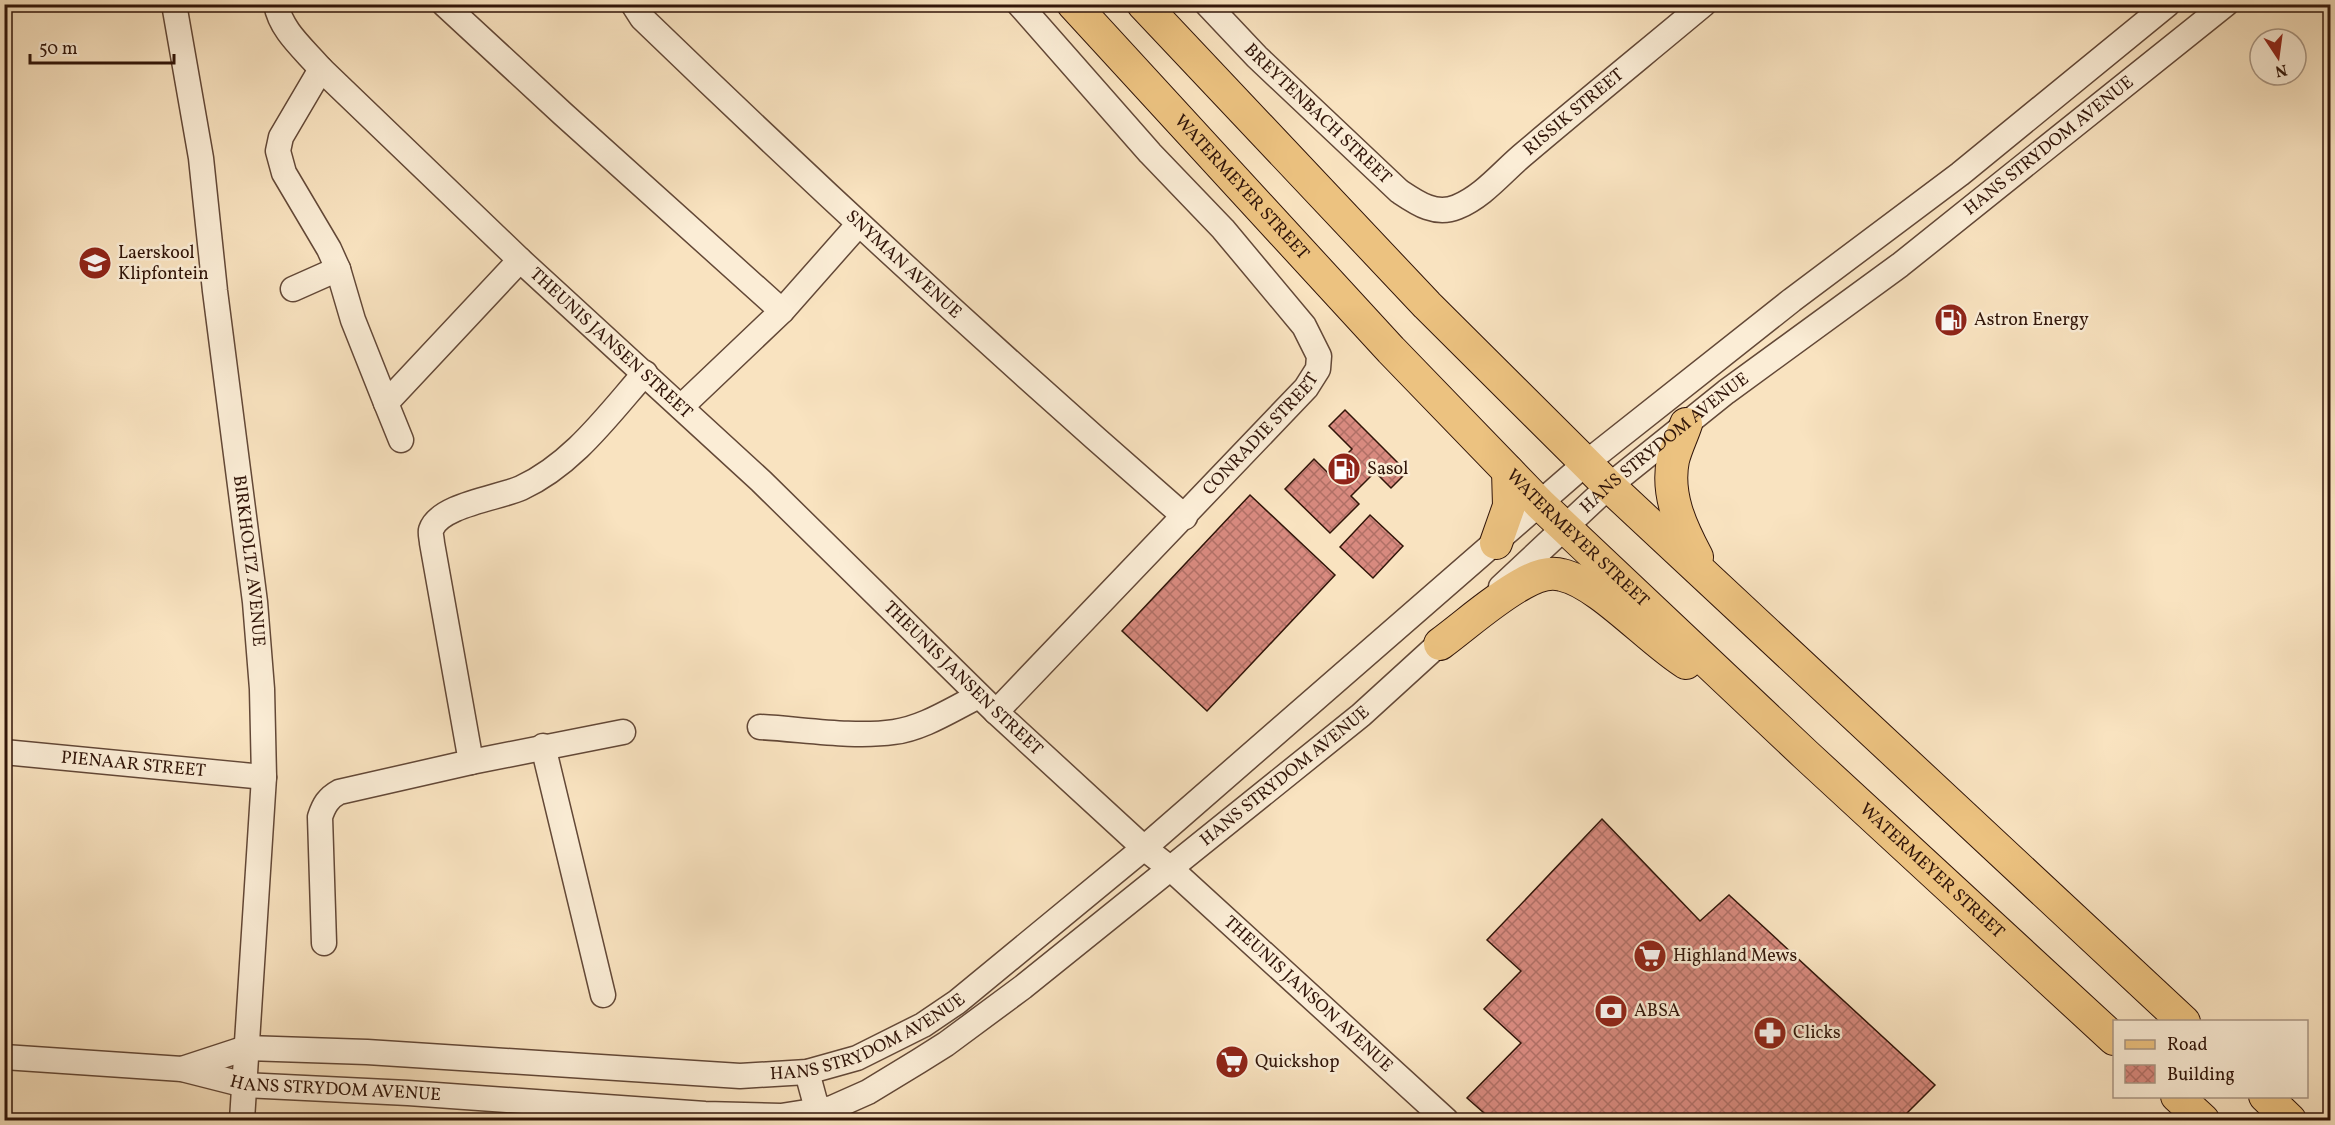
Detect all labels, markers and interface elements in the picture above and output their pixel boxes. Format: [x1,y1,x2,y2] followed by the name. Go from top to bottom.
[30,27,174,65] scale bar
[2248,27,2308,87] north arrow
[39,37,78,62] text: 50 m
[1238,38,1397,190] street label: BREYTENBACH STREET
[2272,58,2289,82] text: N
[1518,63,1630,162] street label: RISSIK STREET
[1958,70,2139,222] street label: HANS STRYDOM AVENUE
[1168,109,1315,266] street label: WATERMEYER STREET
[840,205,967,325] street label: SNYMAN AVENUE
[118,241,209,287] place label: Laerskool Klipfontein
[77,245,113,281] school or university icon: Laerskool Klipfontein
[524,262,698,425] street label: THEUNIS JANSEN STREET
[1933,302,1969,338] fuel station icon: Astron Energy
[1974,308,2089,333] place label: Astron Energy
[1574,367,1754,519] street label: HANS STRYDOM AVENUE
[1197,368,1325,501] street label: CONRADIE STREET
[1326,451,1362,487] fuel station icon: Sasol
[1367,457,1408,482] place label: Sasol
[1500,464,1655,613] street label: WATERMEYER STREET
[226,473,271,648] street label: BIRKHOLTZ AVENUE
[878,595,1049,762] street label: THEUNIS JANSEN STREET
[1195,700,1376,852] street label: HANS STRYDOM AVENUE
[60,745,207,784] street label: PIENAAR STREET
[1854,797,2010,945] street label: WATERMEYER STREET
[1218,910,1399,1078] street label: THEUNIS JANSON AVENUE
[1632,938,1668,974] supermarket icon: Highland Mews
[1673,944,1797,969] place label: Highland Mews
[769,987,971,1087] street label: HANS STRYDOM AVENUE
[1593,993,1629,1029] bank icon: ABSA
[1634,999,1681,1024] place label: ABSA
[1752,1015,1788,1051] pharmacy icon: Clicks
[2113,1020,2308,1098] legend
[1793,1021,1841,1046] place label: Clicks
[2167,1033,2208,1058] text: Road
[1214,1044,1250,1080] supermarket icon: Quickshop
[1255,1050,1339,1075] place label: Quickshop
[2167,1063,2235,1088] text: Building
[227,1069,442,1108] street label: HANS STRYDOM AVENUE

